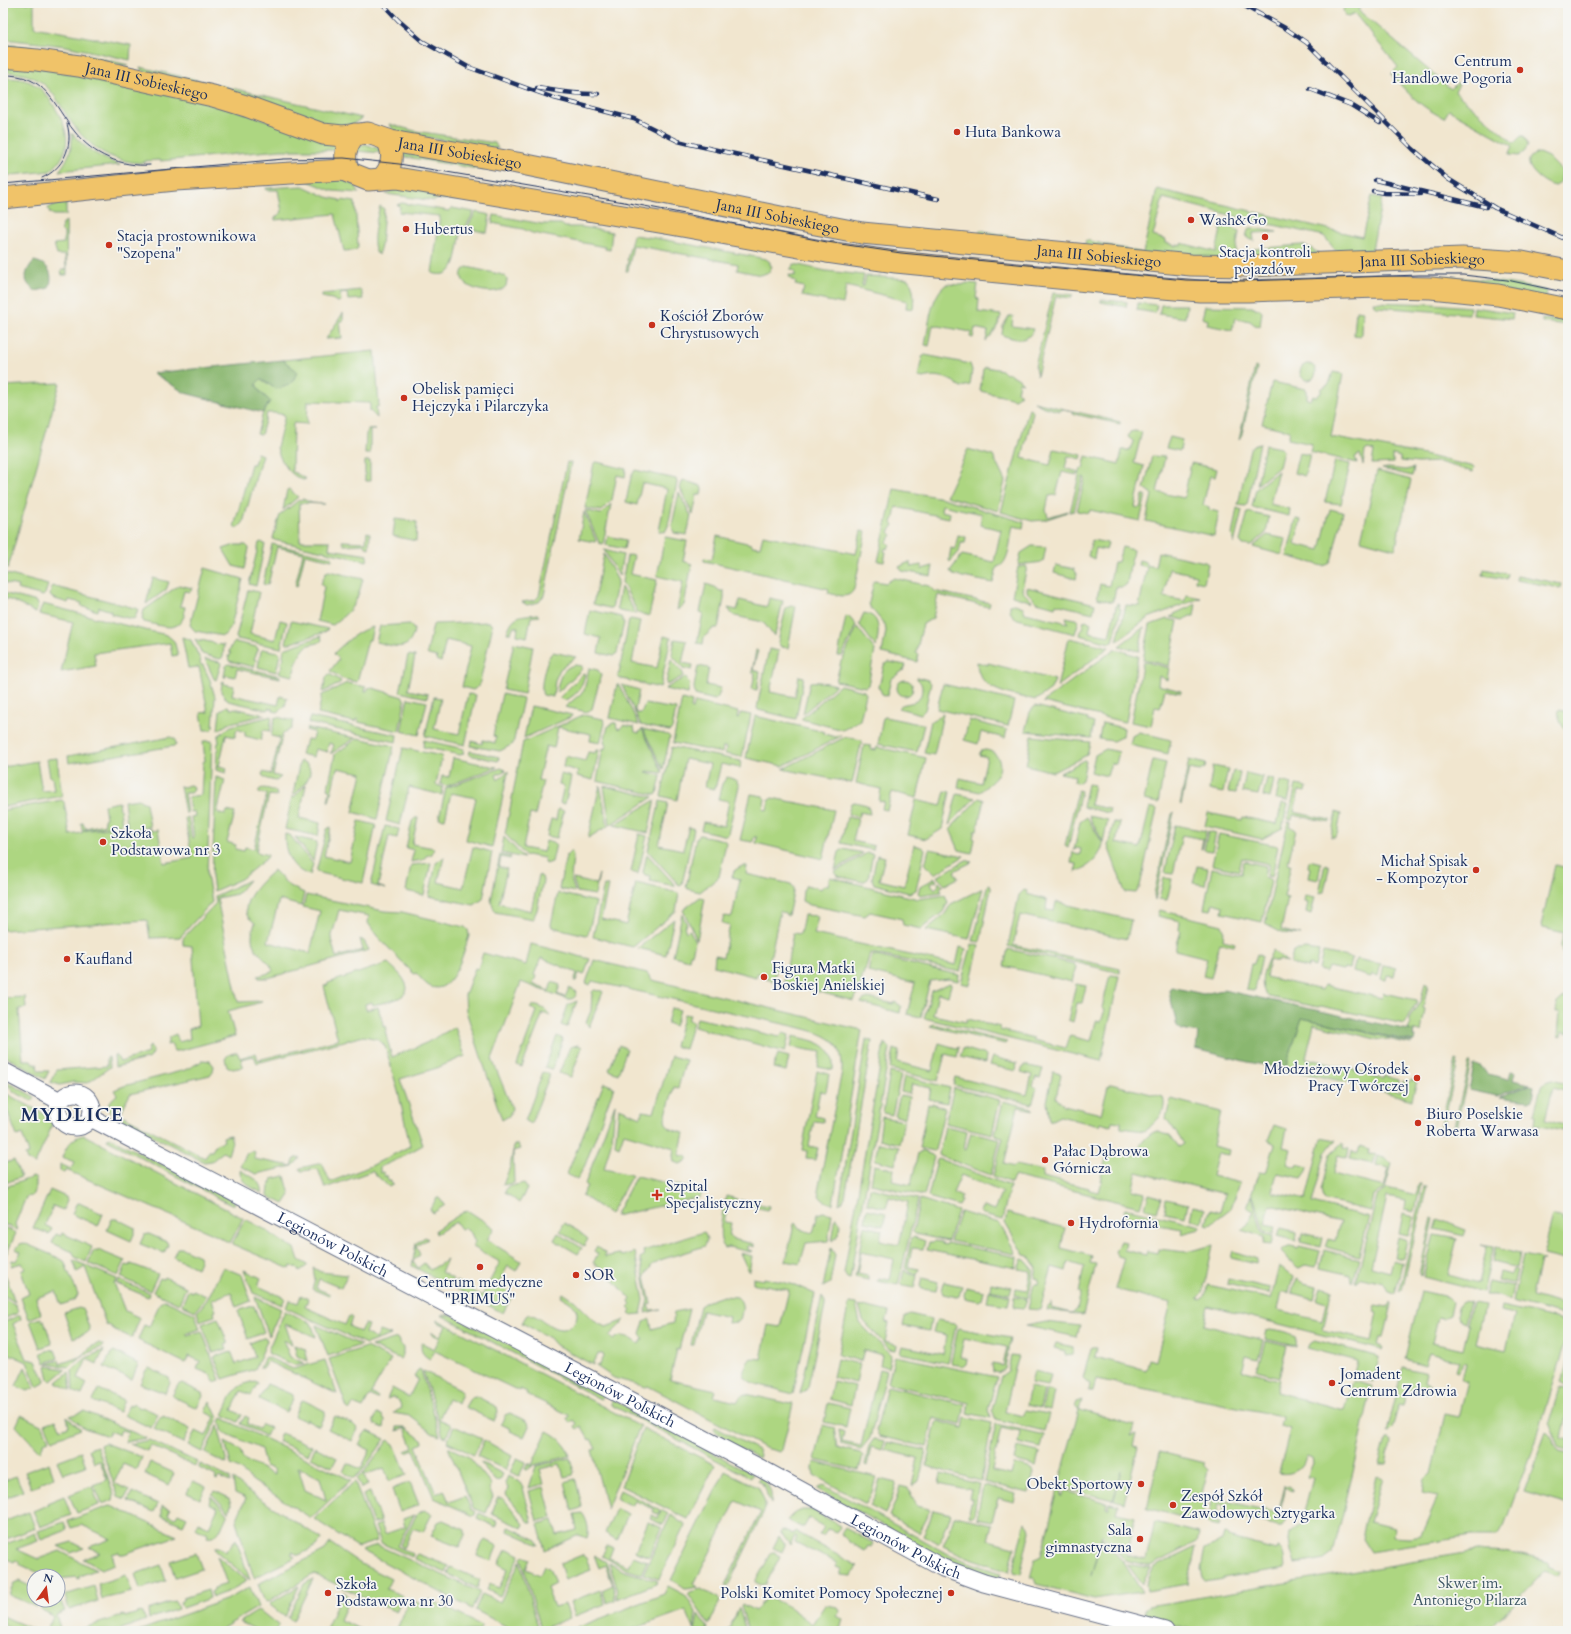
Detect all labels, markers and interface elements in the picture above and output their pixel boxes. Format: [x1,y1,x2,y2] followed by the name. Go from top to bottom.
[1392,51,1513,88] place label: Centrum Handlowe Pogoria
[81,57,210,105] street label: Jana III Sobieskiego
[1515,65,1525,75] marker: Centrum Handlowe Pogoria
[965,122,1061,142] place label: Huta Bankowa
[952,127,962,137] marker: Huta Bankowa
[395,132,524,174] street label: Jana III Sobieskiego
[712,194,841,238] street label: Jana III Sobieskiego
[1198,210,1266,230] place label: Wash&Go
[1186,215,1196,225] marker: Wash&Go
[414,219,473,239] place label: Hubertus
[401,224,411,234] marker: Hubertus
[117,226,257,263] place label: Stacja prostownikowa "Szopena"
[1260,232,1270,242] marker: Stacja kontroli pojazdów
[104,240,114,250] marker: Stacja prostownikowa "Szopena"
[1034,240,1162,272] street label: Jana III Sobieskiego
[1219,242,1311,279] place label: Stacja kontroli pojazdów
[1357,248,1486,272] street label: Jana III Sobieskiego
[660,306,764,343] place label: Kościół Zborów Chrystusowych
[647,320,657,330] marker: Kościół Zborów Chrystusowych
[412,379,549,416] place label: Obelisk pamięci Hejczyka i Pilarczyka
[399,393,409,403] marker: Obelisk pamięci Hejczyka i Pilarczyka
[111,823,221,860] place label: Szkoła Podstawowa nr 3
[98,837,108,847] marker: Szkoła Podstawowa nr 3
[1376,851,1469,888] place label: Michał Spisak - Kompozytor
[1471,865,1481,875] marker: Michał Spisak - Kompozytor
[75,949,132,969] place label: Kaufland
[62,954,72,964] marker: Kaufland
[772,958,885,995] place label: Figura Matki Boskiej Anielskiej
[759,972,769,982] marker: Figura Matki Boskiej Anielskiej
[1264,1059,1409,1096] place label: Młodzieżowy Ośrodek Pracy Twórczej
[1412,1073,1422,1083] marker: Młodzieżowy Ośrodek Pracy Twórczej
[20,1102,124,1128] district label: MYDLICE
[1426,1104,1539,1141] place label: Biuro Poselskie Roberta Warwasa
[1413,1118,1423,1128] marker: Biuro Poselskie Roberta Warwasa
[1053,1141,1149,1178] place label: Pałac Dąbrowa Górnicza
[1040,1155,1050,1165] marker: Pałac Dąbrowa Górnicza
[666,1176,762,1213] place label: Szpital Specjalistyczny
[651,1189,663,1201] marker: Szpital Specjalistyczny
[274,1207,392,1282] street label: Legionów Polskich
[1079,1213,1159,1233] place label: Hydrofornia
[1066,1218,1076,1228] marker: Hydrofornia
[475,1262,485,1272] marker: Centrum medyczne "PRIMUS"
[584,1265,615,1285] place label: SOR
[571,1270,581,1280] marker: SOR
[417,1272,543,1309] place label: Centrum medyczne "PRIMUS"
[561,1357,680,1432] street label: Legionów Polskich
[1338,1364,1457,1401] place label: Jomadent Centrum Zdrowia
[1327,1378,1337,1388] marker: Jomadent Centrum Zdrowia
[1027,1474,1133,1494] place label: Obekt Sportowy
[1136,1479,1146,1489] marker: Obekt Sportowy
[1181,1486,1336,1523] place label: Zespół Szkół Zawodowych Sztygarka
[1168,1500,1178,1510] marker: Zespół Szkół Zawodowych Sztygarka
[847,1509,965,1584] street label: Legionów Polskich
[1045,1520,1133,1557] place label: Sala gimnastyczna
[1135,1534,1145,1544] marker: Sala gimnastyczna
[26,1568,66,1608] north arrow
[42,1570,55,1587] text: N
[1413,1573,1528,1610] park label: Skwer im. Antoniego Pilarza
[336,1574,454,1611] place label: Szkoła Podstawowa nr 30
[720,1583,943,1603] place label: Polski Komitet Pomocy Społecznej
[323,1588,333,1598] marker: Szkoła Podstawowa nr 30
[946,1588,956,1598] marker: Polski Komitet Pomocy Społecznej

